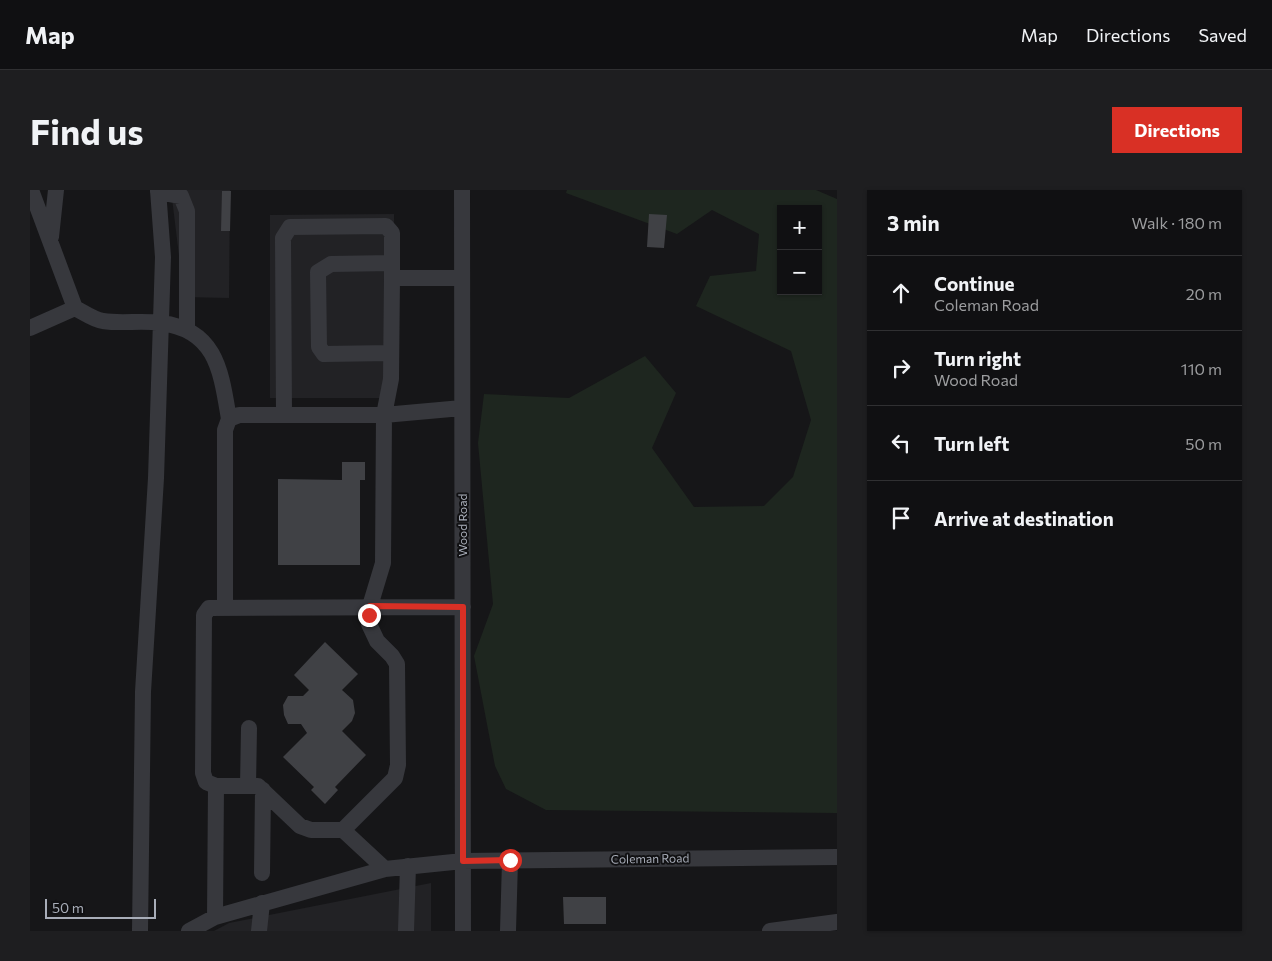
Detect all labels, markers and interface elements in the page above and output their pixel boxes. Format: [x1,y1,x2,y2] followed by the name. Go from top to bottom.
[25,20,75,49] text: Map
[1021,24,1058,46] text: Map
[1086,24,1170,46] text: Directions
[1198,24,1247,46] text: Saved
[1112,107,1242,153] button: Directions
[30,109,144,152] text: Find us
[777,205,822,295] map controls
[777,205,822,250] button: +
[887,210,940,235] text: 3 min
[1132,213,1222,232] text: Walk · 180 m
[777,250,822,295] button: −
[934,272,1014,295] text: Continue
[887,279,915,307] icon: ahead
[1186,284,1222,303] text: 20 m
[934,295,1039,314] text: Coleman Road
[934,347,1021,370] text: Turn right
[887,354,915,382] icon: right
[1181,359,1222,378] text: 110 m
[934,370,1018,389] text: Wood Road
[887,429,915,457] icon: left
[934,432,1009,455] text: Turn left
[1185,434,1222,453] text: 50 m
[455,493,469,557] street label: Wood Road
[887,504,915,532] icon: arrive
[934,507,1114,530] text: Arrive at destination
[358,604,381,627] route end
[499,849,522,872] route start
[611,850,690,866] street label: Coleman Road
[45,896,156,919] scale bar
[52,899,84,916] text: 50 m

